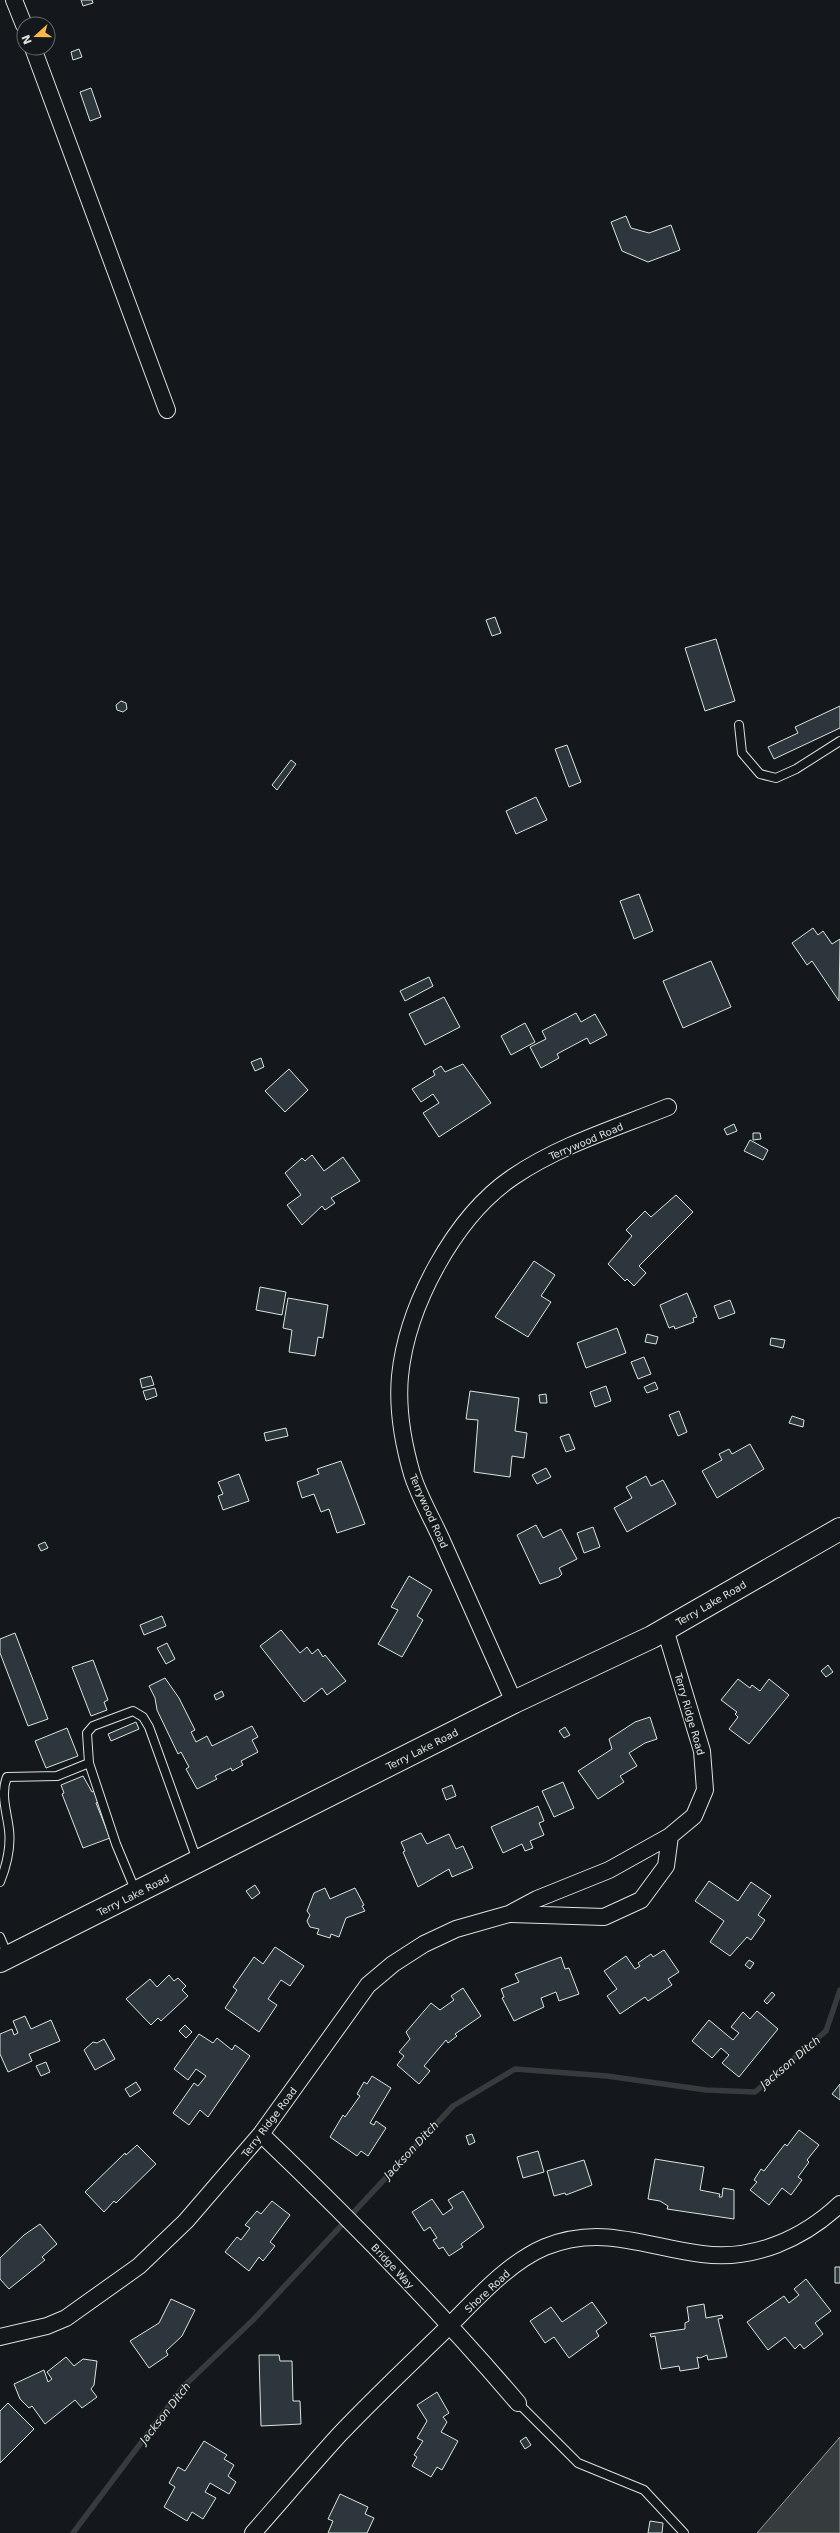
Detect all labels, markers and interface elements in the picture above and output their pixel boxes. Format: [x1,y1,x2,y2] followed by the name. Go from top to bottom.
[16,16,56,56] north arrow
[19,33,35,46] text: N
[547,1121,625,1162] street label: Terrywood Road
[407,1472,450,1550] street label: Terrywood Road
[673,1579,748,1629] street label: Terry Lake Road
[672,1671,706,1756] street label: Terry Ridge Road
[384,1727,460,1773] street label: Terry Lake Road
[95,1873,171,1919] street label: Terry Lake Road
[756,2034,823,2092] water label: Jackson Ditch
[239,2085,299,2160] street label: Terry Ridge Road
[380,2119,441,2183] water label: Jackson Ditch
[369,2242,416,2291] street label: Bridge Way
[463,2268,512,2315] street label: Shore Road
[136,2380,193,2448] water label: Jackson Ditch

